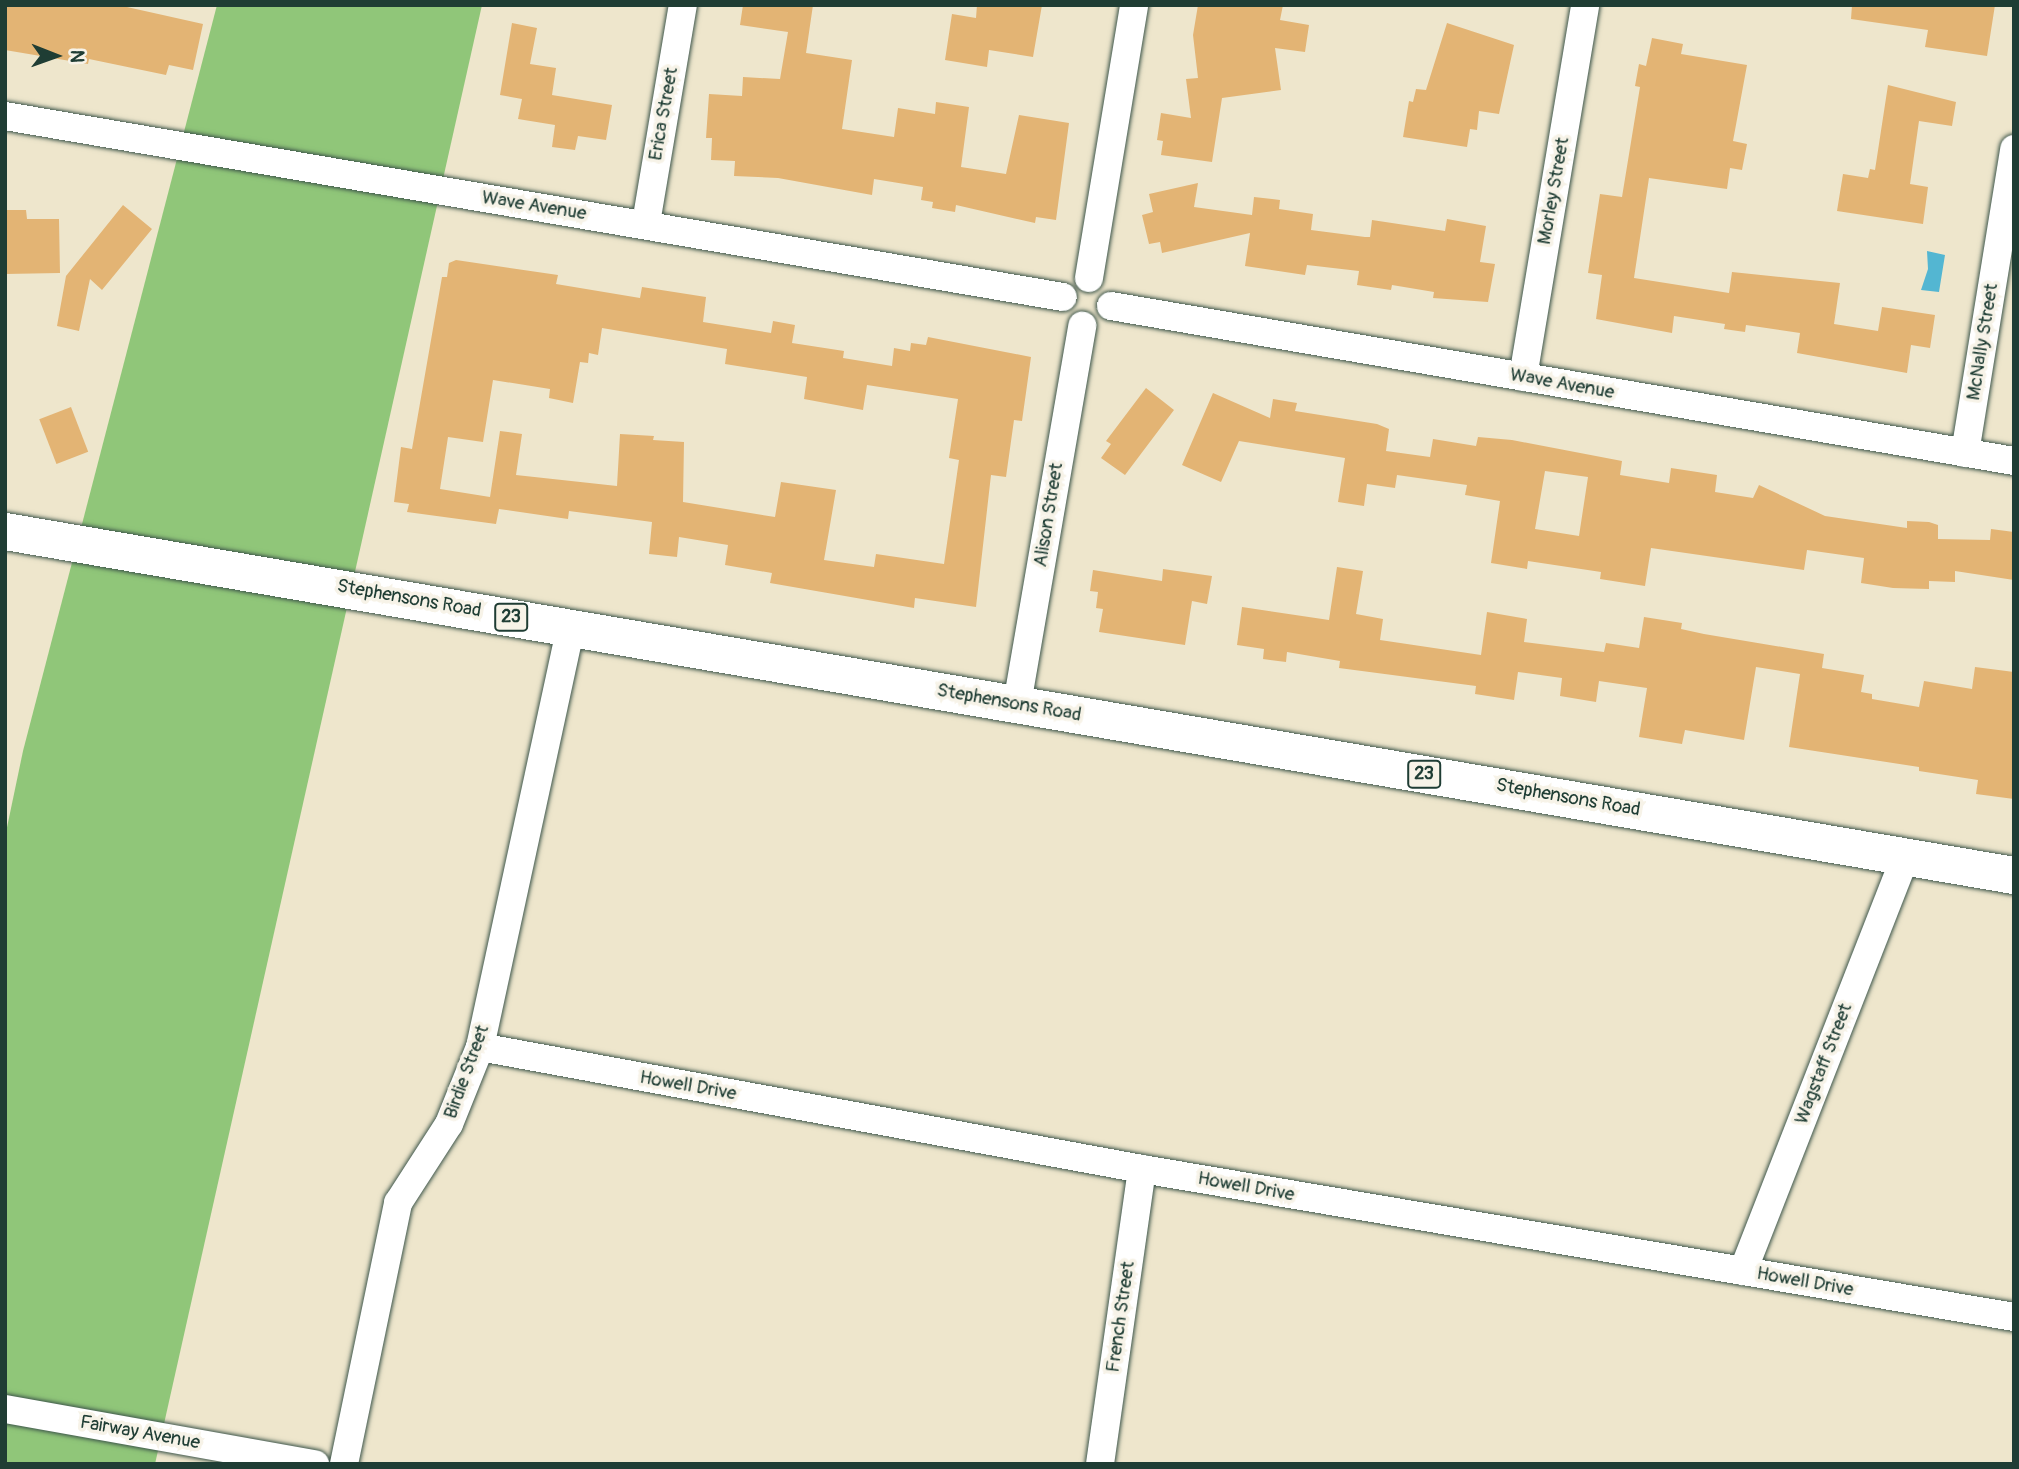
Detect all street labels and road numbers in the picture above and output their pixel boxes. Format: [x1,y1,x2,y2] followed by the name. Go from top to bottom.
[645,66,683,162] street label: Erica Street
[1533,136,1575,246] street label: Morley Street
[480,186,588,226] street label: Wave Avenue
[1963,282,2003,402] street label: McNally Street
[1508,364,1616,404] street label: Wave Avenue
[1030,461,1068,569] street label: Alison Street
[335,575,483,623] street label: Stephensons Road
[494,602,528,632] road number: 23
[935,679,1083,727] street label: Stephensons Road
[1406,760,1442,788] road number: 23
[1494,774,1642,822] street label: Stephensons Road
[1790,1000,1858,1128] street label: Wagstaff Street
[439,1022,495,1122] street label: Birdie Street
[638,1066,738,1106] street label: Howell Drive
[1196,1167,1296,1207] street label: Howell Drive
[1102,1260,1140,1374] street label: French Street
[1755,1262,1855,1302] street label: Howell Drive
[78,1411,202,1455] street label: Fairway Avenue

